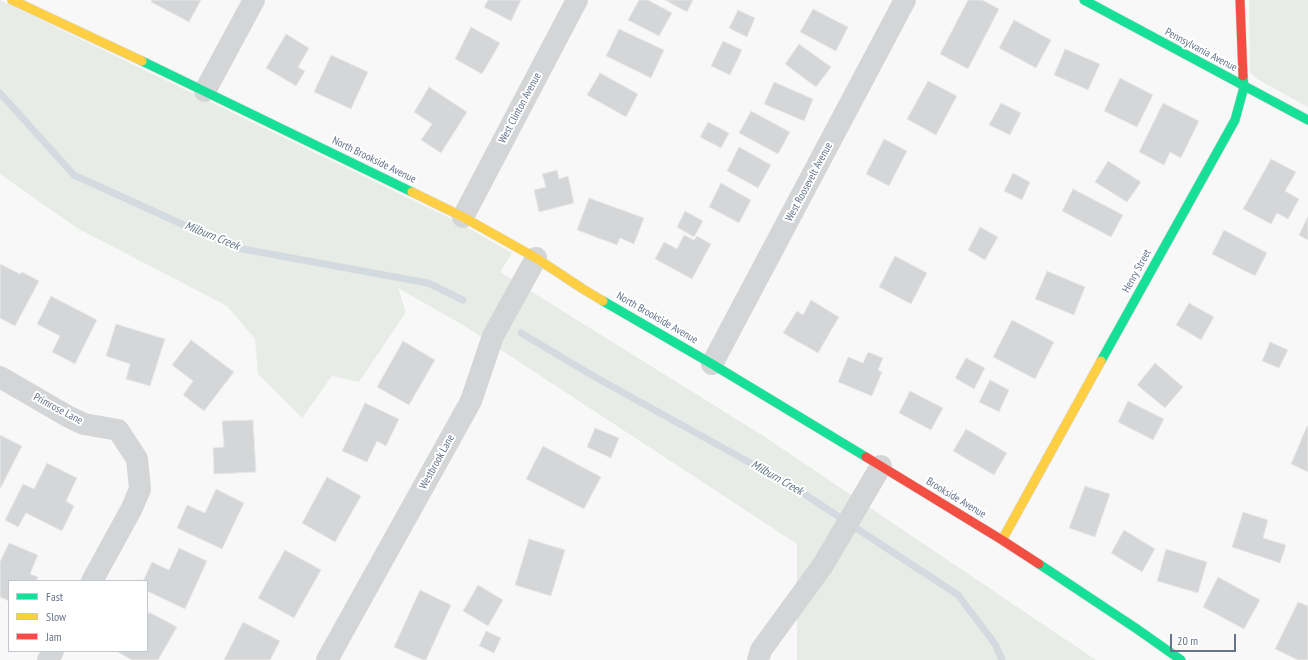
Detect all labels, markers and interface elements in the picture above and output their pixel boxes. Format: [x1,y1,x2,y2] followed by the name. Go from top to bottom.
[1163,25,1239,75] street label: Pennsylvania Avenue
[496,70,544,146] street label: West Clinton Avenue
[330,134,418,186] street label: North Brookside Avenue
[783,140,835,224] street label: West Roosevelt Avenue
[183,219,241,253] water label: Milburn Creek
[1120,247,1154,295] street label: Henry Street
[614,289,700,347] street label: North Brookside Avenue
[31,391,85,427] street label: Primrose Lane
[417,432,457,492] street label: Westbrook Lane
[748,457,806,499] water label: Milburn Creek
[924,475,988,521] street label: Brookside Avenue
[8,580,148,652] legend
[46,589,63,604] text: Fast
[46,609,66,624] text: Slow
[1172,626,1238,652] scale bar
[46,629,62,644] text: Jam
[1177,633,1198,648] text: 20 m

